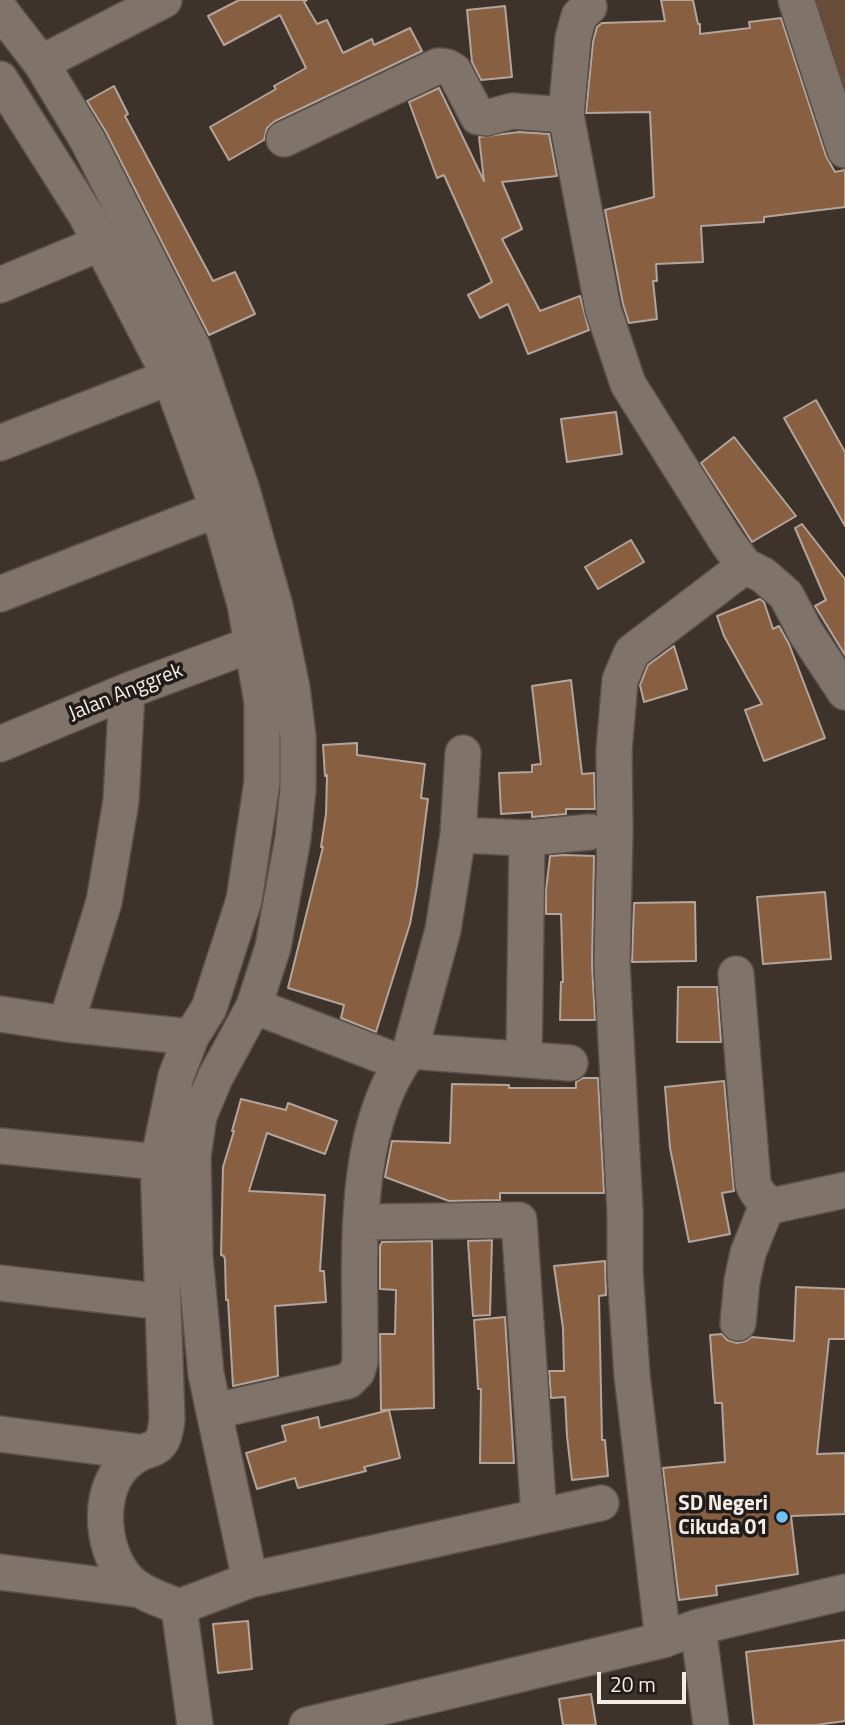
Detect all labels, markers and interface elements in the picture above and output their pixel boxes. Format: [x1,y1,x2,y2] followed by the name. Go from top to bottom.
[65,659,187,727] street label: Jalan Anggrek
[678,1492,768,1542] place label: SD Negeri Cikuda 01
[774,1509,790,1525] marker: SD Negeri Cikuda 01
[600,1658,689,1702] scale bar
[610,1668,656,1700] text: 20 m

